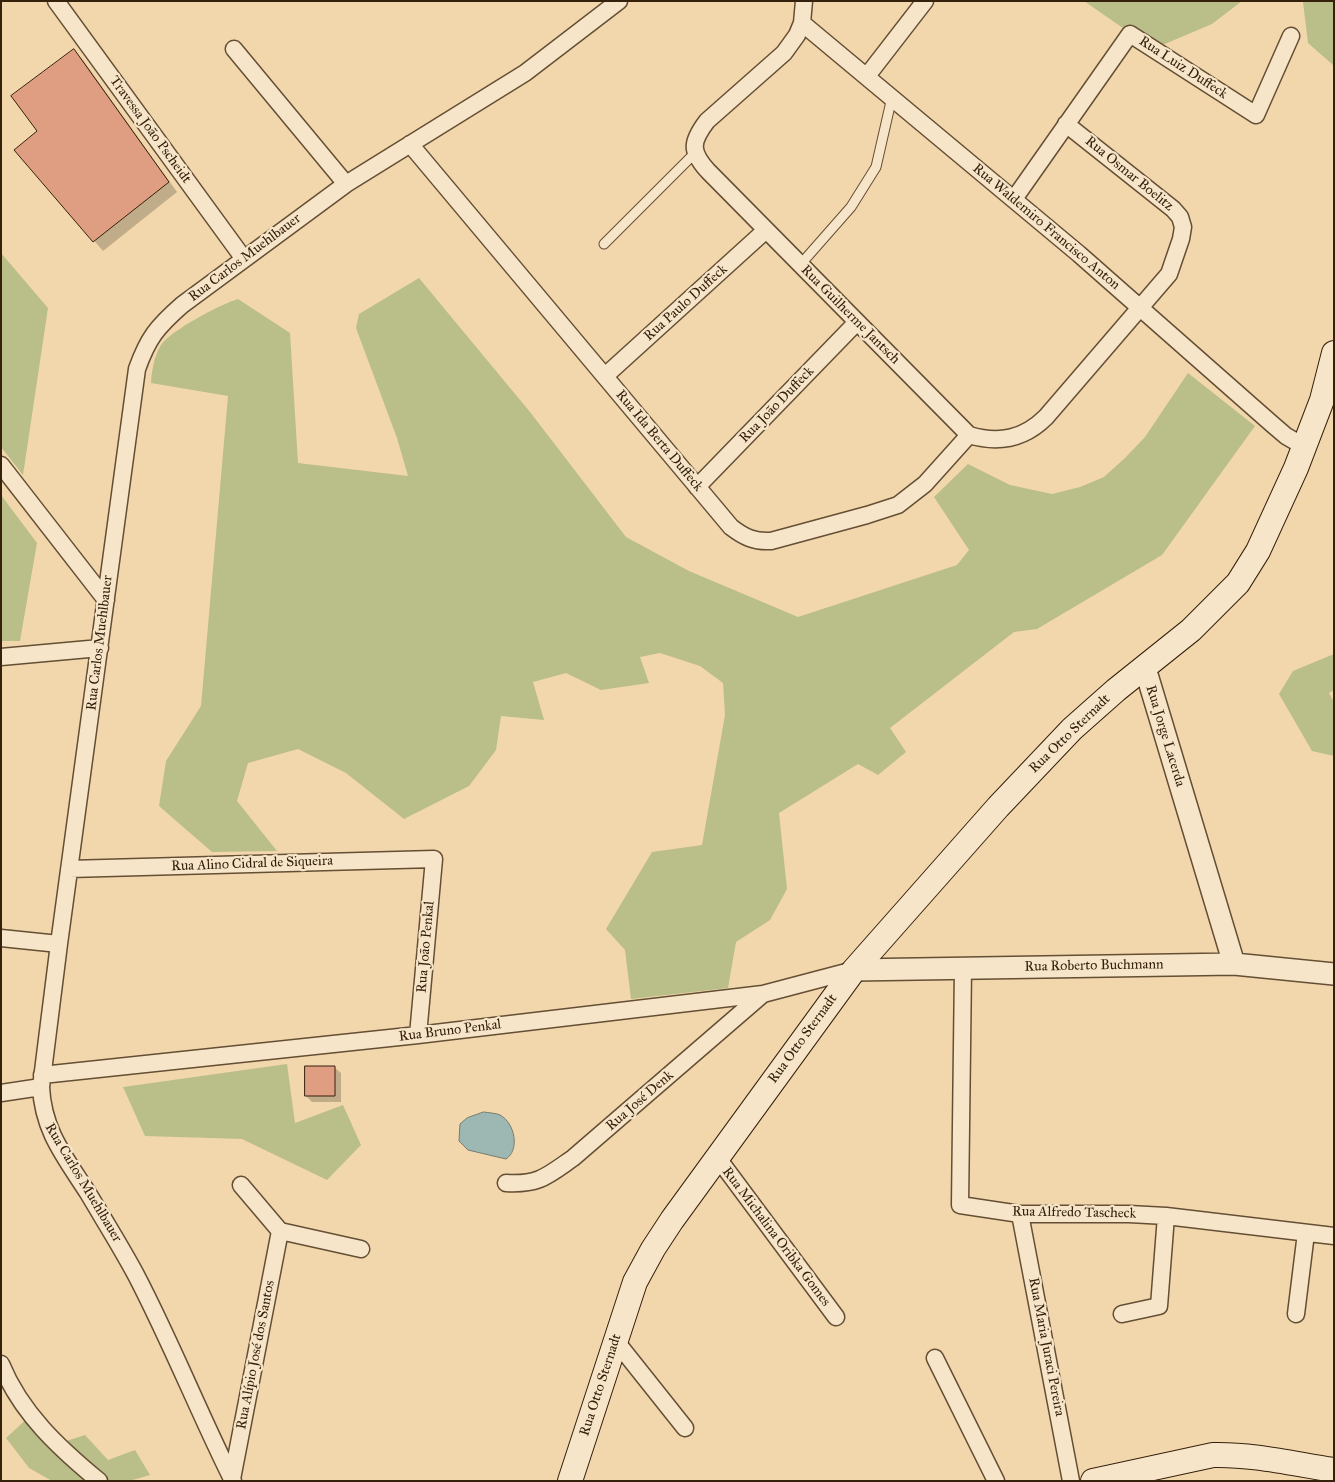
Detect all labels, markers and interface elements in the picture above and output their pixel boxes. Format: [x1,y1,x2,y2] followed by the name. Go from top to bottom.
[1136,33,1230,103] street label: Rua Luiz Duffeck
[105,73,195,187] street label: Travessa João Pscheidt
[1081,133,1177,215] street label: Rua Osmar Boelitz
[969,160,1123,294] street label: Rua Waldemiro Francisco Anton
[186,210,304,306] street label: Rua Carlos Muehlbauer
[641,261,731,345] street label: Rua Paulo Duffeck
[797,262,903,368] street label: Rua Guilherme Jantsch
[736,363,818,447] street label: Rua João Duffeck
[612,387,706,495] street label: Rua Ida Berta Duffeck
[83,574,117,712] street label: Rua Carlos Muehlbauer
[1142,683,1188,789] street label: Rua Jorge Lacerda
[1026,691,1114,777] street label: Rua Otto Sternadt
[171,853,333,875] street label: Rua Alino Cidral de Siqueira
[414,900,438,994] street label: Rua João Penkal
[1024,956,1164,976] street label: Rua Roberto Buchmann
[765,991,841,1087] street label: Rua Otto Sternadt
[398,1016,502,1046] street label: Rua Bruno Penkal
[603,1067,677,1135] street label: Rua José Denk
[41,1120,125,1246] street label: Rua Carlos Muehlbauer
[718,1164,834,1310] street label: Rua Michalina Oribka Gomes
[1012,1204,1136,1222] street label: Rua Alfredo Tascheck
[1024,1276,1068,1418] street label: Rua Maria Juraci Pereira
[233,1279,279,1431] street label: Rua Alípio José dos Santos
[577,1332,625,1438] street label: Rua Otto Sternadt

